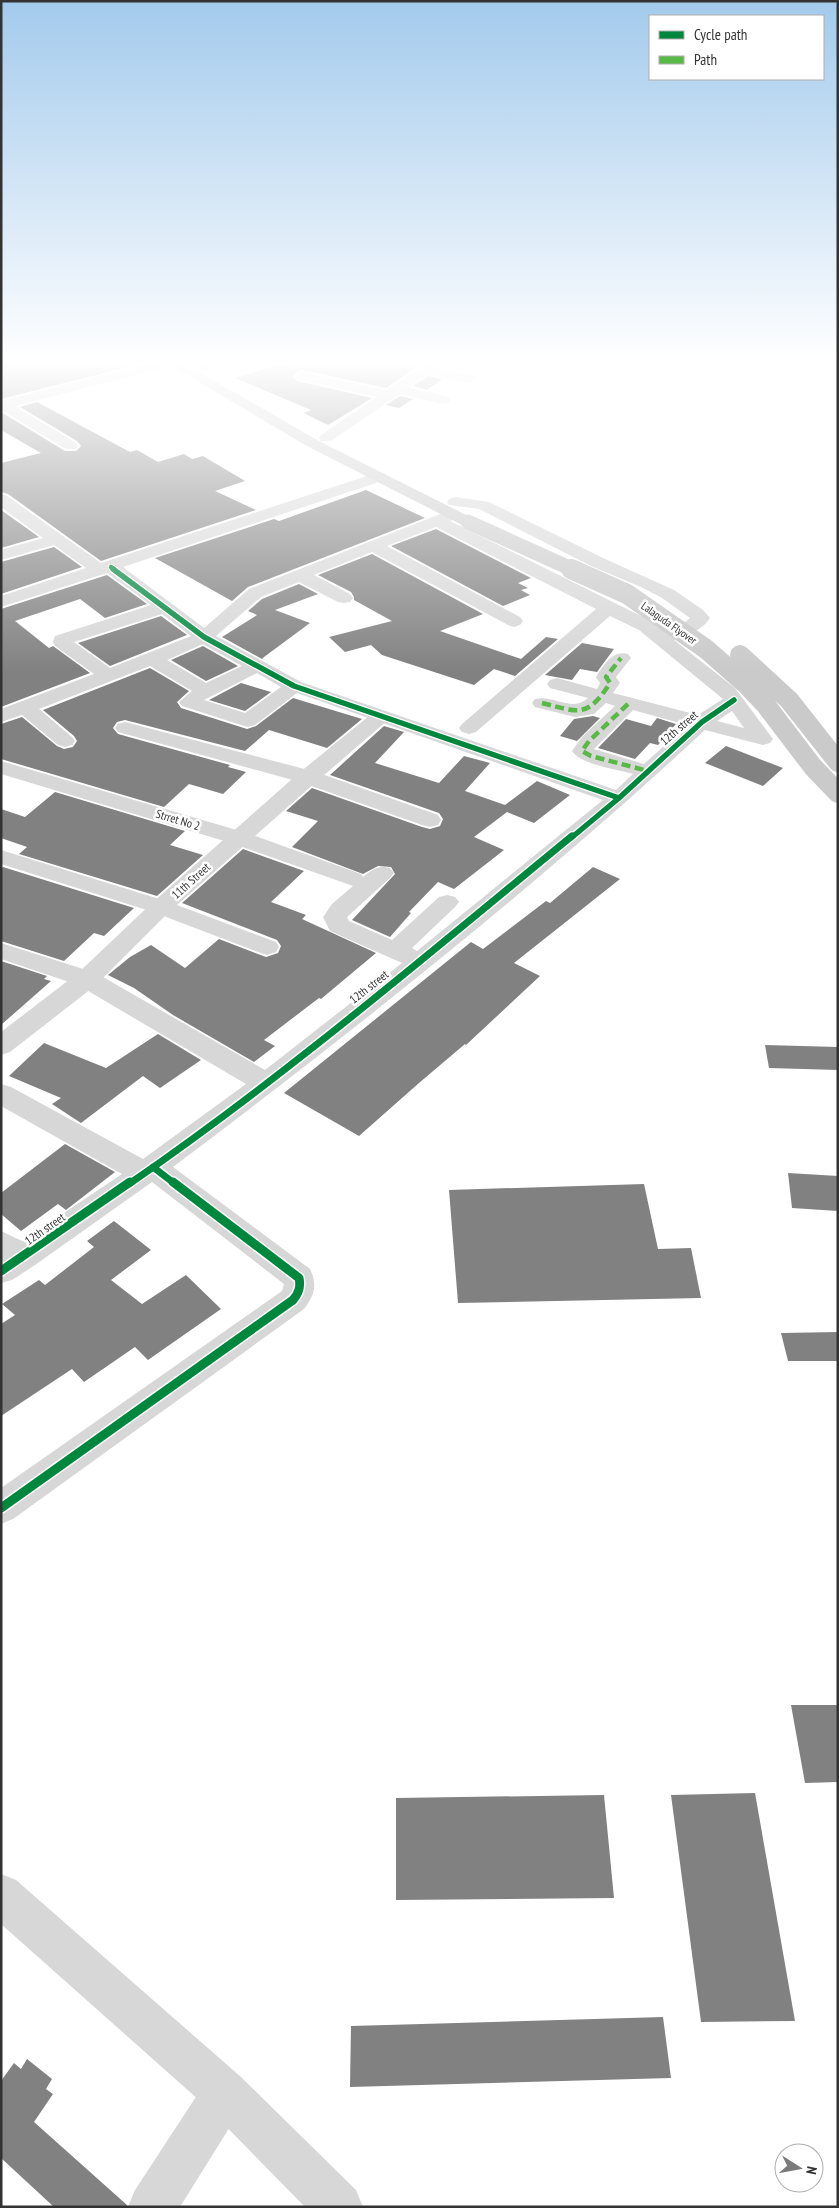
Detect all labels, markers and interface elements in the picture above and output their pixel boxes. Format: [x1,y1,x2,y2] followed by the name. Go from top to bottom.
[649,15,824,80] legend
[694,25,747,44] text: Cycle path
[694,50,717,69] text: Path
[639,599,699,647] street label: Lalaguda Flyover
[657,707,701,748] street label: 12th street
[154,806,202,833] street label: Strret No 2
[168,859,214,902] street label: 11th Street
[346,966,392,1007] street label: 12th street
[22,1209,68,1248] street label: 12th street
[774,2143,824,2193] north arrow
[802,2165,821,2176] text: N

